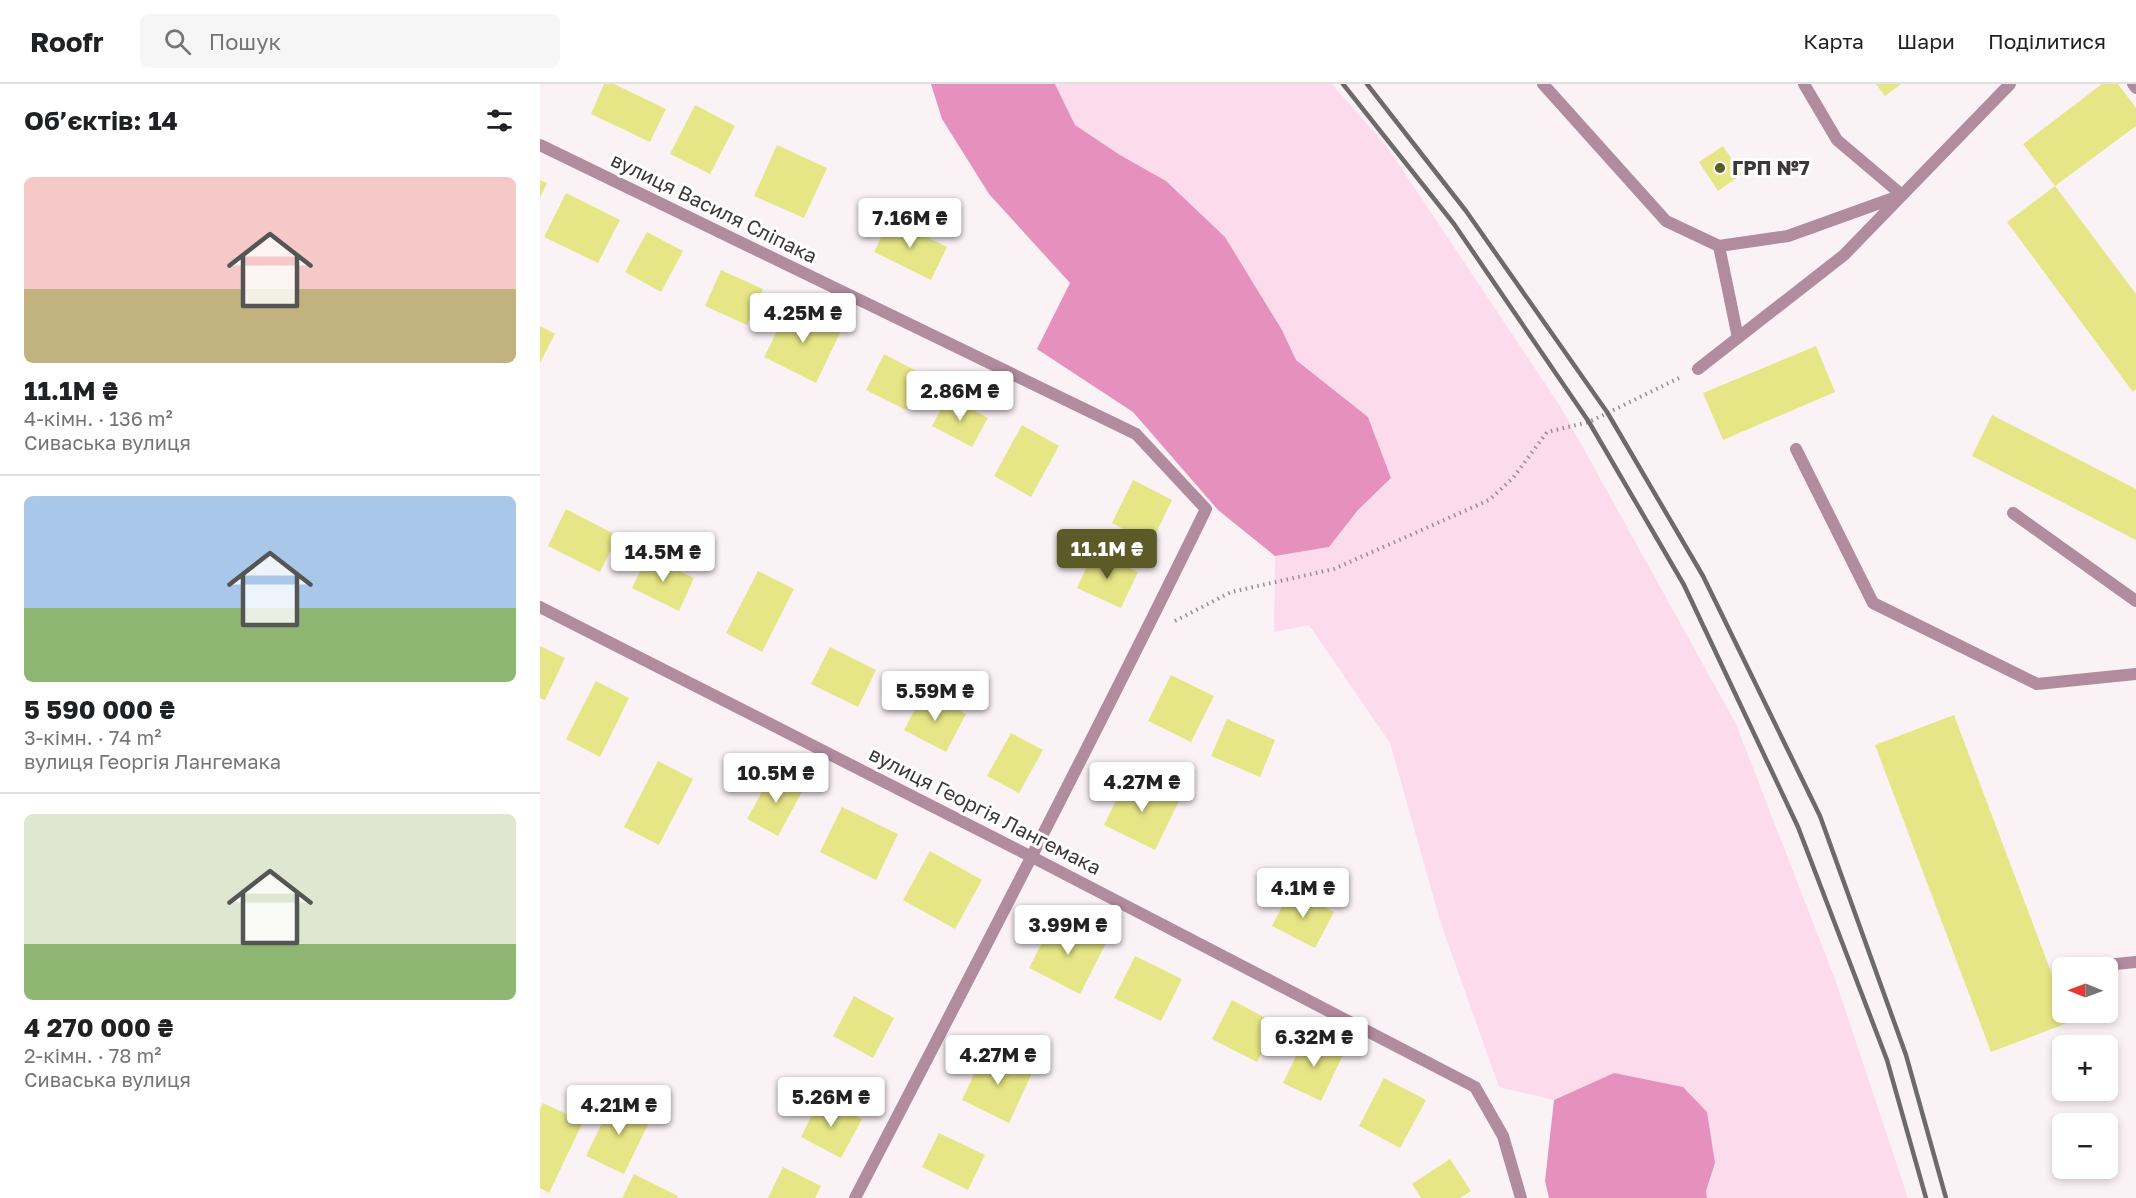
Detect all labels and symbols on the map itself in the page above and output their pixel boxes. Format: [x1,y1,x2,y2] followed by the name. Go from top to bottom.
[607,147,821,268] street label: вулиця Василя Сліпака
[1732,155,1810,179] place label: ГРП №7
[1713,161,1727,175] marker: ГРП №7
[855,198,965,249] pin: 7.16M ₴
[748,293,858,344] pin: 4.25M ₴
[905,371,1015,422] pin: 2.86M ₴
[1052,529,1162,580] pin: 11.1M ₴
[608,532,718,583] pin: 14.5M ₴
[880,671,990,722] pin: 5.59M ₴
[865,741,1105,879] street label: вулиця Георгія Лангемака
[721,753,831,804] pin: 10.5M ₴
[1087,762,1197,813] pin: 4.27M ₴
[1254,868,1352,919] pin: 4.1M ₴
[1013,905,1123,956] pin: 3.99M ₴
[2052,957,2118,1023] north arrow
[1259,1017,1369,1068] pin: 6.32M ₴
[943,1035,1053,1086] pin: 4.27M ₴
[776,1077,886,1128] pin: 5.26M ₴
[564,1085,674,1136] pin: 4.21M ₴

